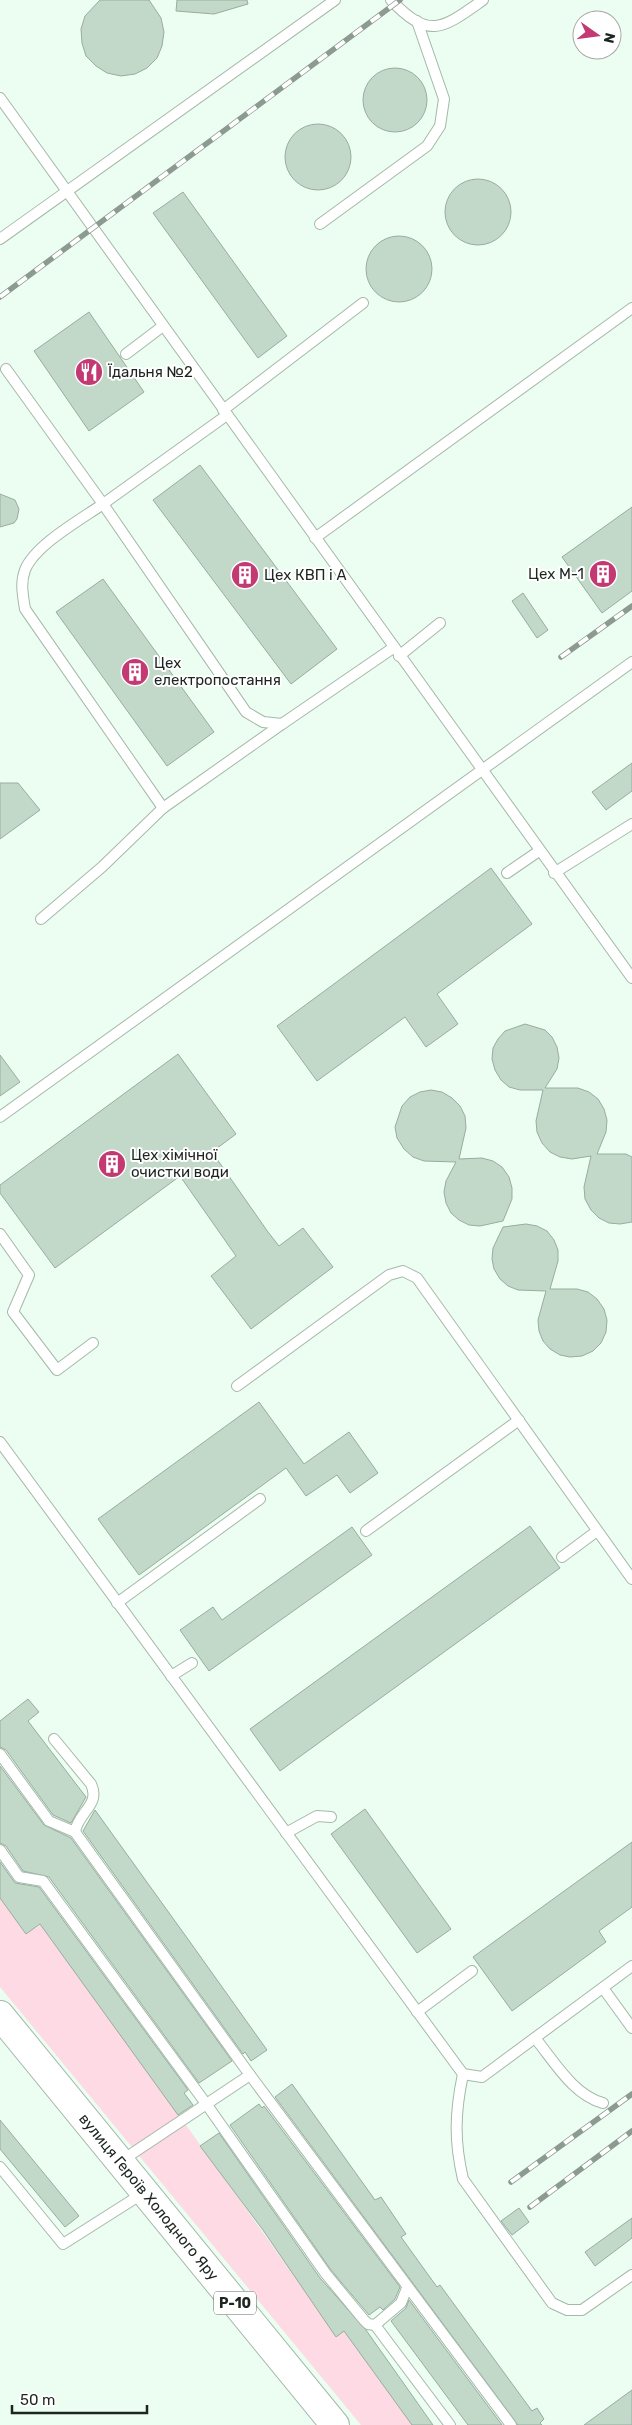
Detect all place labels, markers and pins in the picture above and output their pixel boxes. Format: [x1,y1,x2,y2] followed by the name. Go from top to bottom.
[74,357,104,387] restaurant icon: Їдальня №2
[108,363,193,381] place label: Їдальня №2
[588,559,618,589] building icon: Цех М-1
[230,560,260,590] building icon: Цех КВП і А
[528,565,584,583] place label: Цех М-1
[264,566,346,584] place label: Цех КВП і А
[154,654,281,689] place label: Цех електропостання
[120,657,150,687] building icon: Цех електропостання
[131,1146,229,1181] place label: Цех хімічної очистки води
[97,1149,127,1179] building icon: Цех хімічної очистки води

